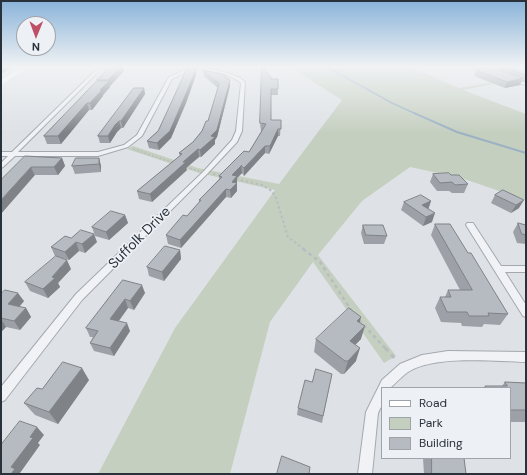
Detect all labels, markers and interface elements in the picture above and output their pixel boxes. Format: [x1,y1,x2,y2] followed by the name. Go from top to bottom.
[16,16,56,56] north arrow
[32,40,40,54] text: N
[106,204,174,272] street label: Suffolk Drive
[381,387,511,459] legend
[419,395,447,411] text: Road
[419,415,443,431] text: Park
[419,435,463,451] text: Building

